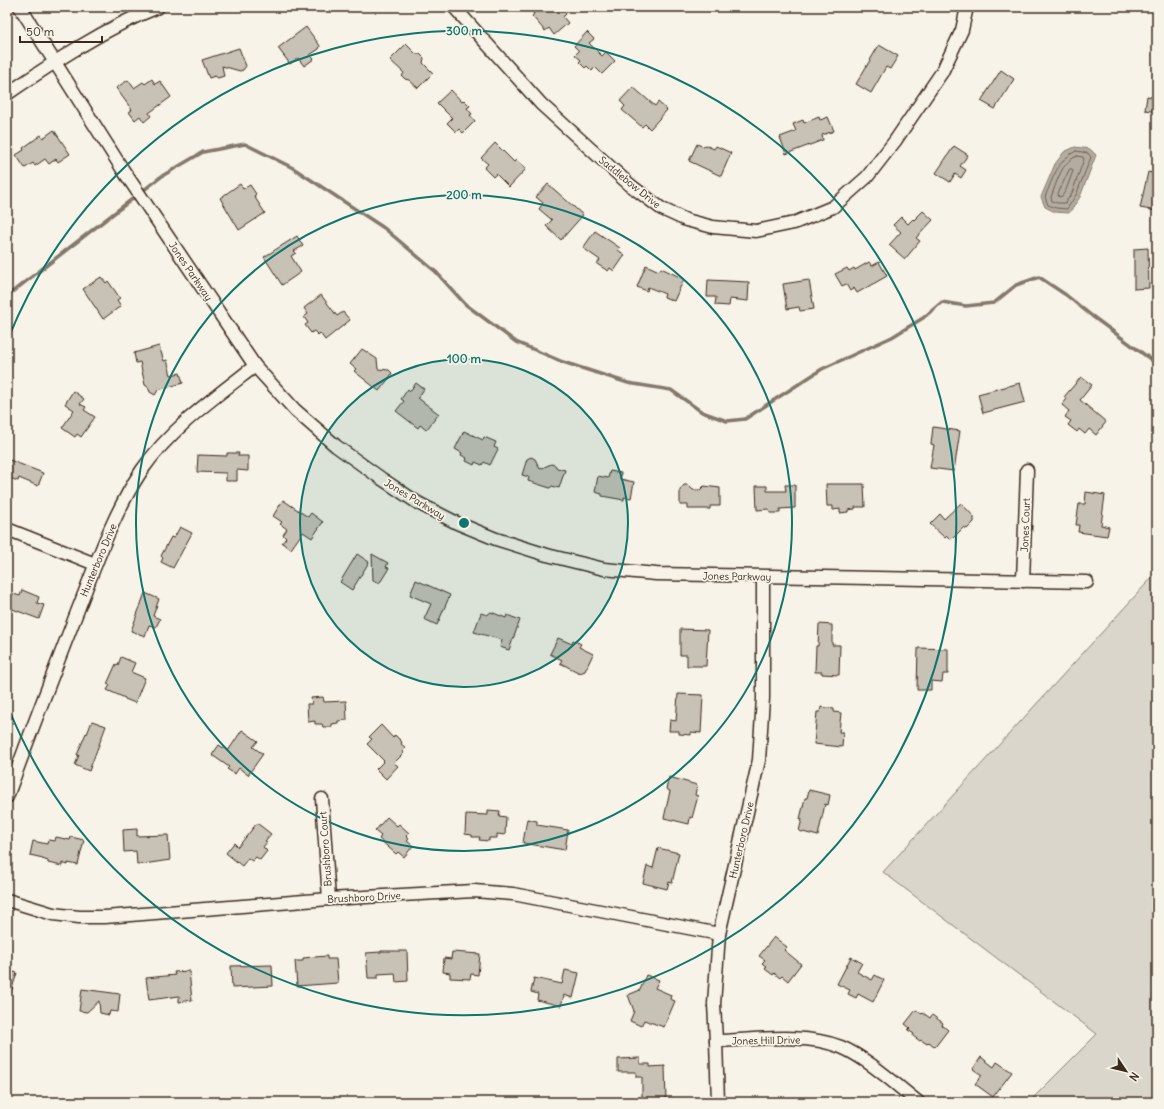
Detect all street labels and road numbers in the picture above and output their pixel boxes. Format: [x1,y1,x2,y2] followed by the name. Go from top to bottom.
[596,154,663,211] street label: Saddlebow Drive
[166,239,215,303] street label: Jones Parkway
[382,476,448,523] street label: Jones Parkway
[1018,497,1033,552] street label: Jones Court
[77,522,120,599] street label: Hunterboro Drive
[703,569,771,584] street label: Jones Parkway
[726,801,757,880] street label: Hunterboro Drive
[316,810,335,887] street label: Brushboro Court
[327,889,401,906] street label: Brushboro Drive
[732,1033,800,1048] street label: Jones Hill Drive

